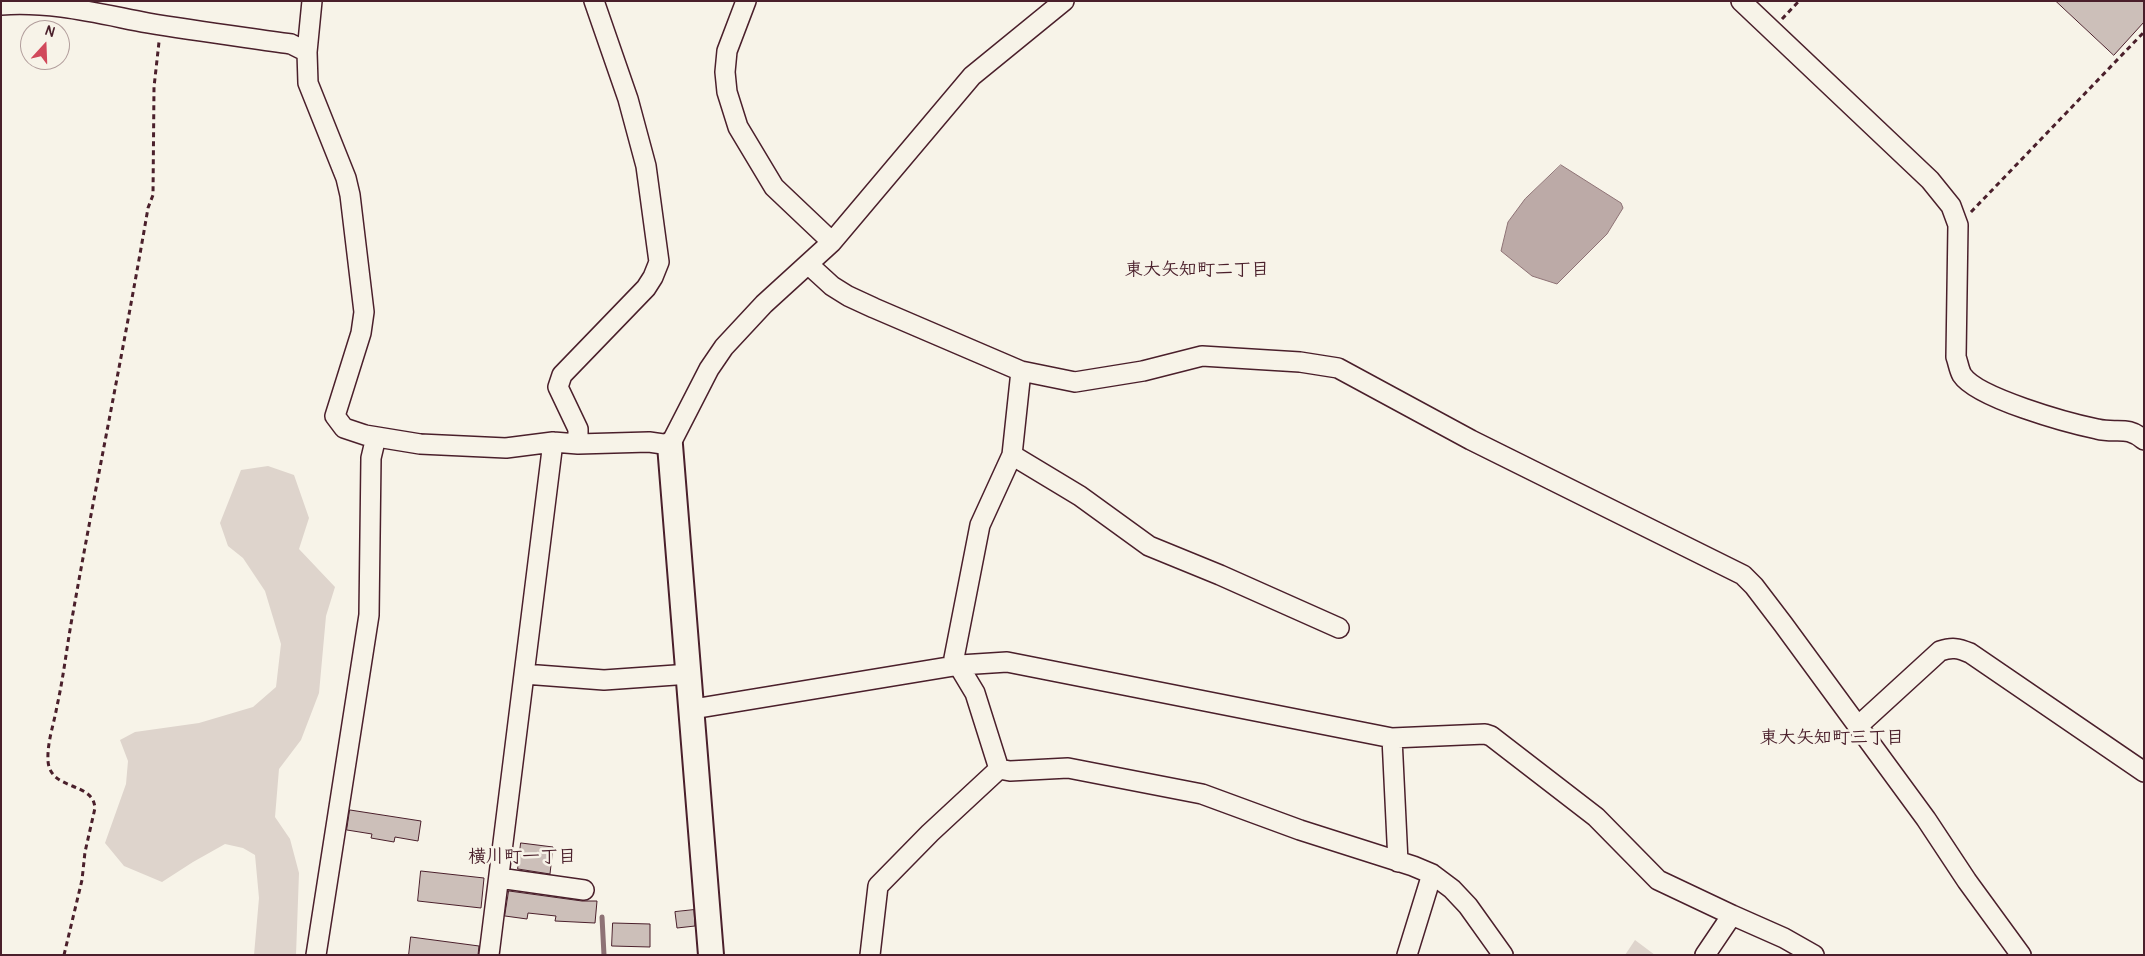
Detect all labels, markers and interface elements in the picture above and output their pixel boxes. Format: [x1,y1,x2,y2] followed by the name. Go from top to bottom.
[20,20,70,70] north arrow
[43,22,57,41] text: N
[1125,259,1269,281] district label: 東大矢知町二丁目
[1760,727,1904,749] district label: 東大矢知町三丁目
[468,846,576,868] district label: 横川町一丁目

